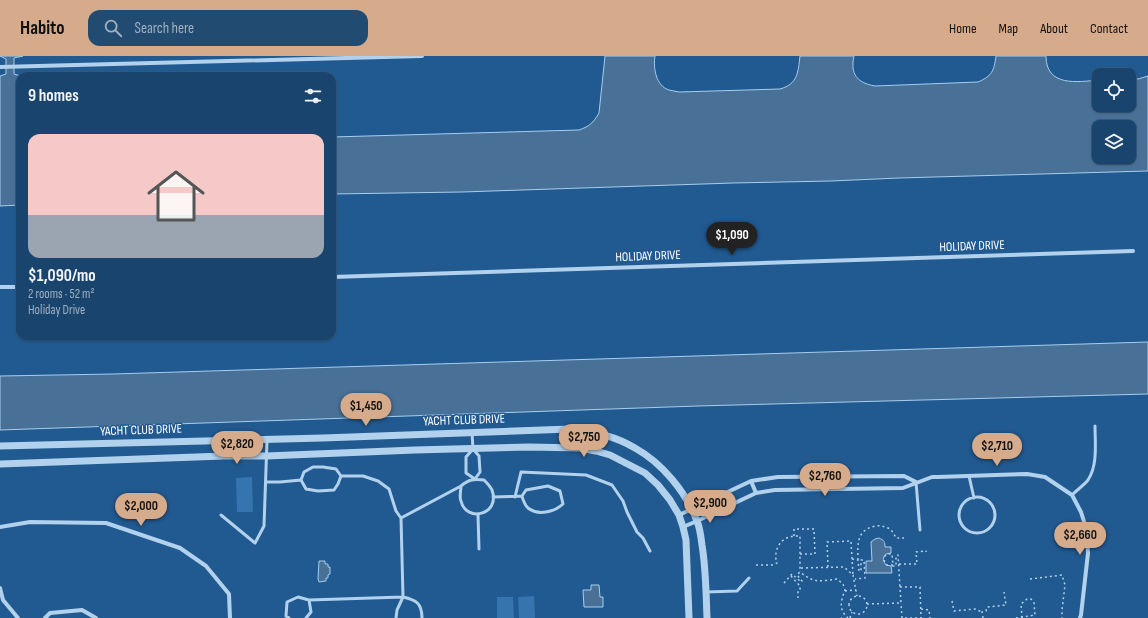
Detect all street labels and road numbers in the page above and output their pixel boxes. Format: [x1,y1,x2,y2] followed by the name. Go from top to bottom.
[939,237,1005,255] street label: HOLIDAY DRIVE
[615,247,681,265] street label: HOLIDAY DRIVE
[423,411,505,429] street label: YACHT CLUB DRIVE
[100,421,182,439] street label: YACHT CLUB DRIVE

